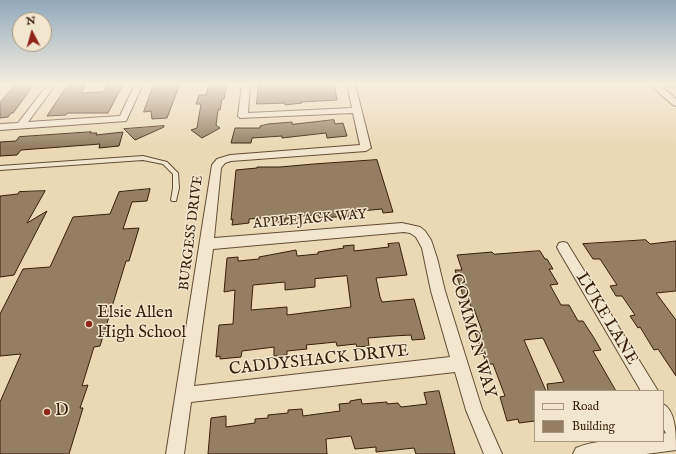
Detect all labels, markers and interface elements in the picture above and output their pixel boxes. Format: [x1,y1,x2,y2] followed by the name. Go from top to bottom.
[12,12,52,52] north arrow
[25,14,36,29] text: N
[177,174,207,292] street label: BURGESS DRIVE
[252,207,368,233] street label: APPLEJACK WAY
[571,269,641,369] street label: LUKE LANE
[444,271,500,401] street label: COMMON WAY
[97,304,186,344] place label: Elsie Allen High School
[84,319,94,329] marker: Elsie Allen High School
[228,341,410,381] street label: CADDYSHACK DRIVE
[534,390,664,442] legend
[572,399,599,414] text: Road
[55,402,69,422] place label: D
[42,407,52,417] marker: D
[572,419,615,434] text: Building

